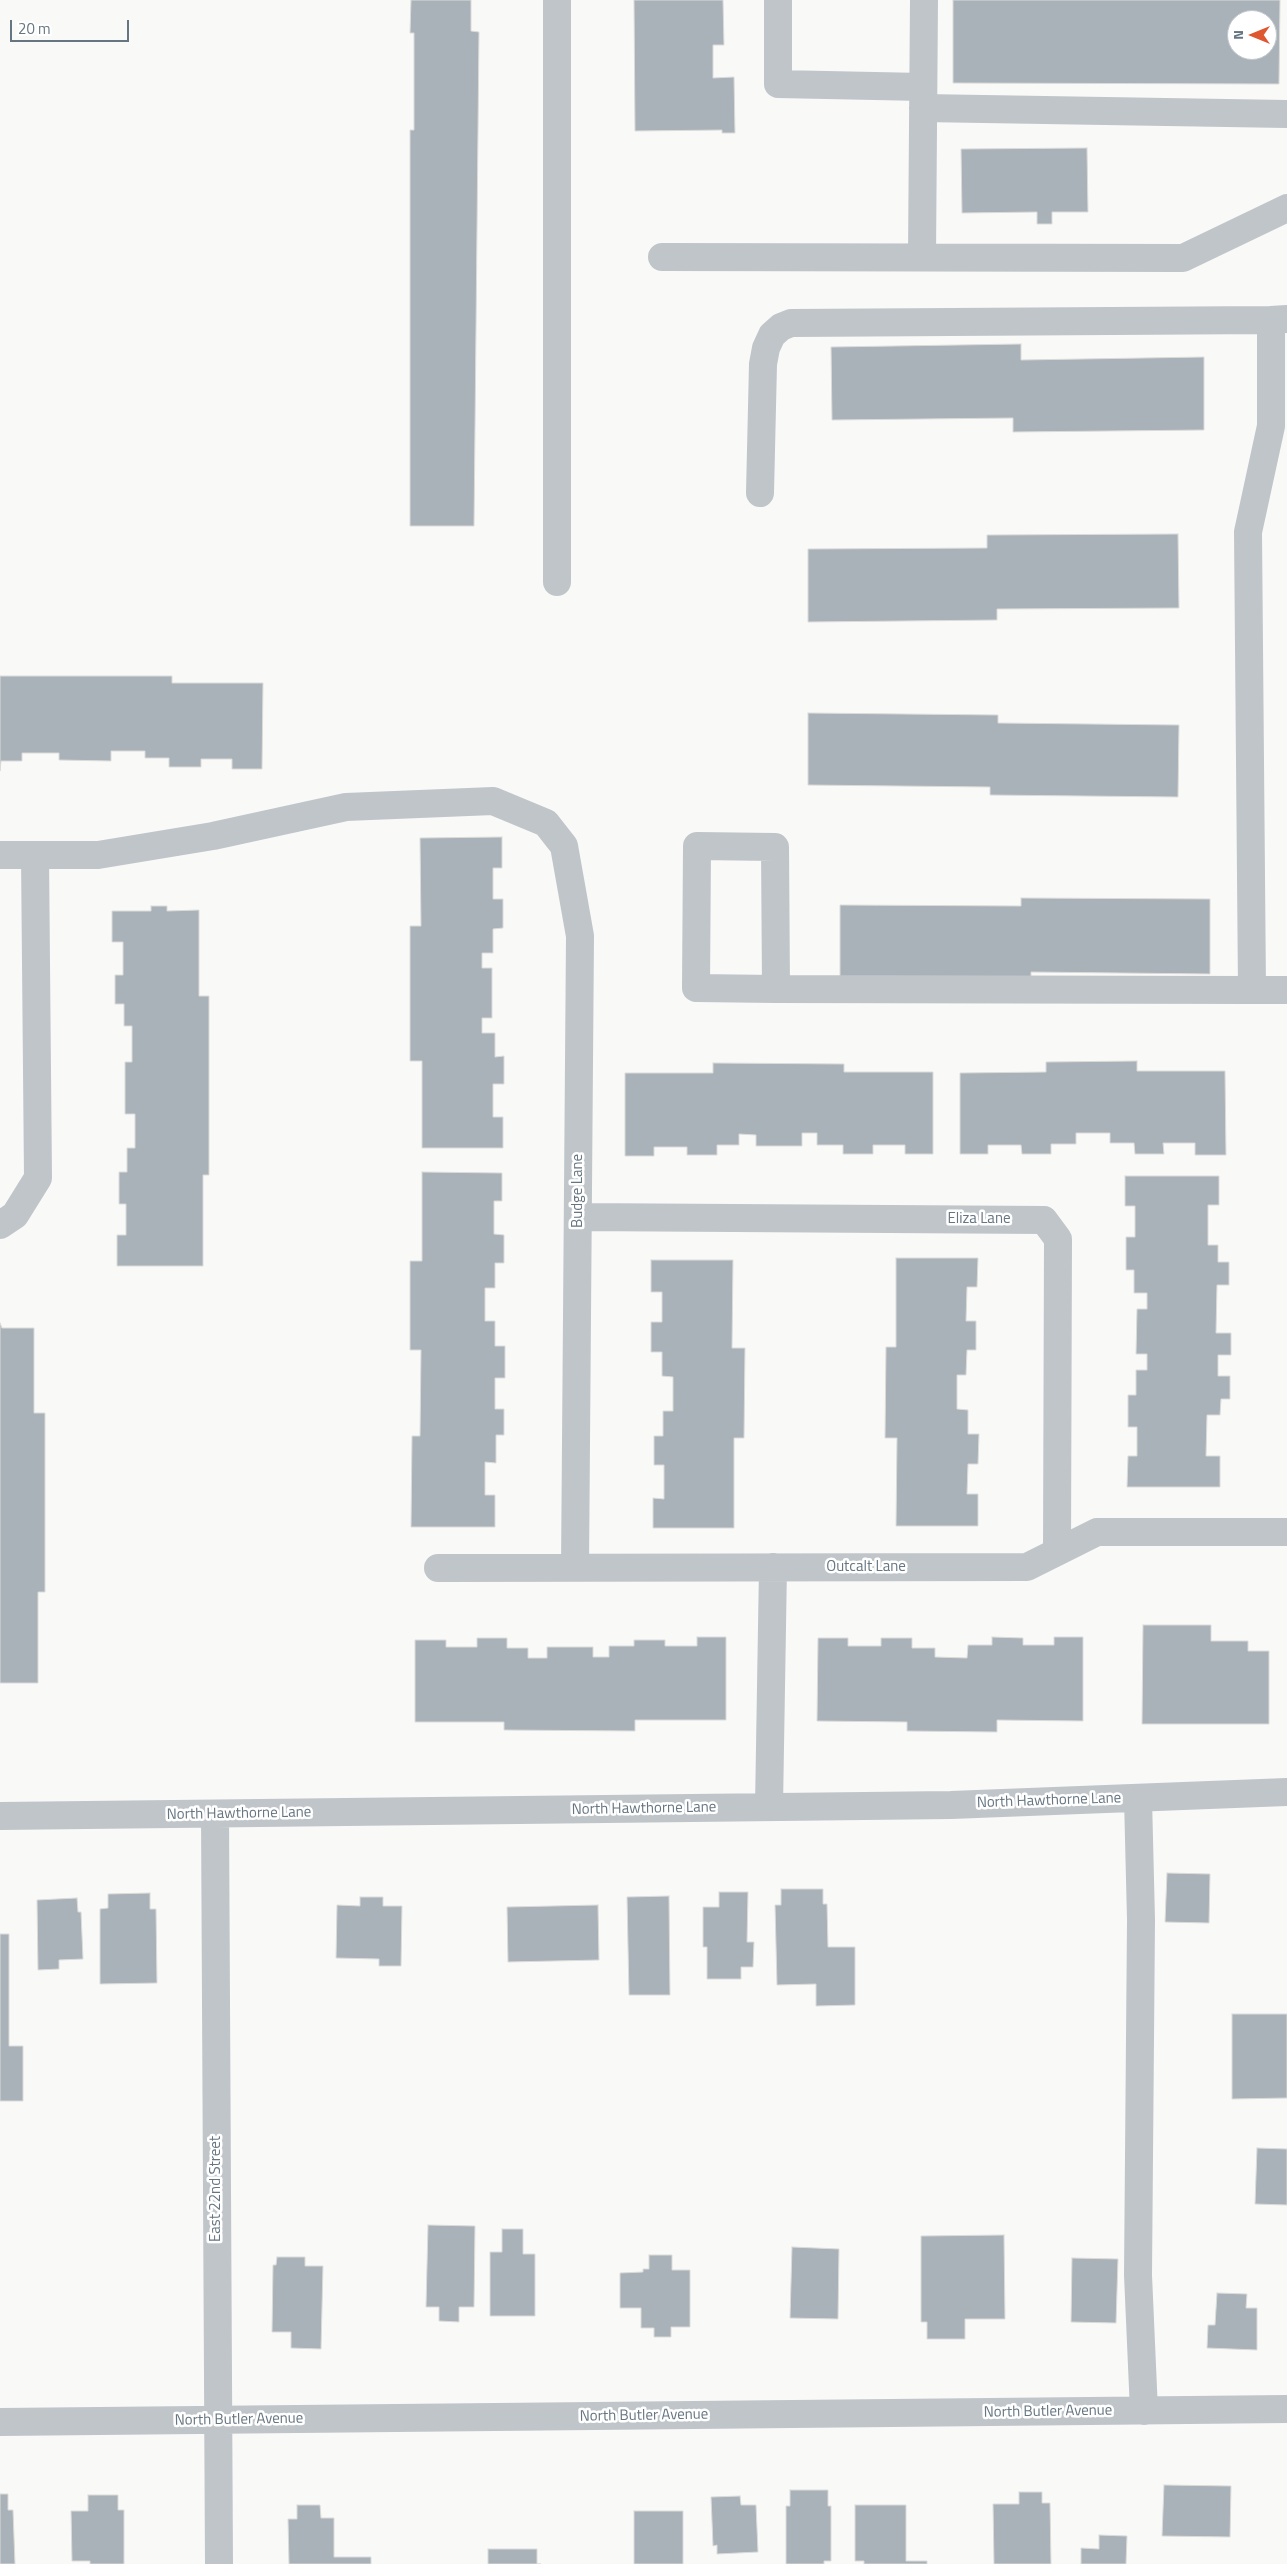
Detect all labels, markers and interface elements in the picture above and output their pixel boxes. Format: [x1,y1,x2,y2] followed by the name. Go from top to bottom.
[12,10,131,42] scale bar
[1227,10,1277,60] north arrow
[18,17,51,40] text: 20 m
[1227,30,1248,40] text: N
[569,1154,587,1228] street label: Budge Lane
[947,1210,1011,1228] street label: Eliza Lane
[826,1558,906,1576] street label: Outcalt Lane
[976,1789,1122,1813] street label: North Hawthorne Lane
[572,1799,716,1819] street label: North Hawthorne Lane
[167,1804,311,1824] street label: North Hawthorne Lane
[207,2136,225,2242] street label: East 22nd Street
[983,2402,1113,2422] street label: North Butler Avenue
[579,2406,709,2426] street label: North Butler Avenue
[174,2410,304,2430] street label: North Butler Avenue

